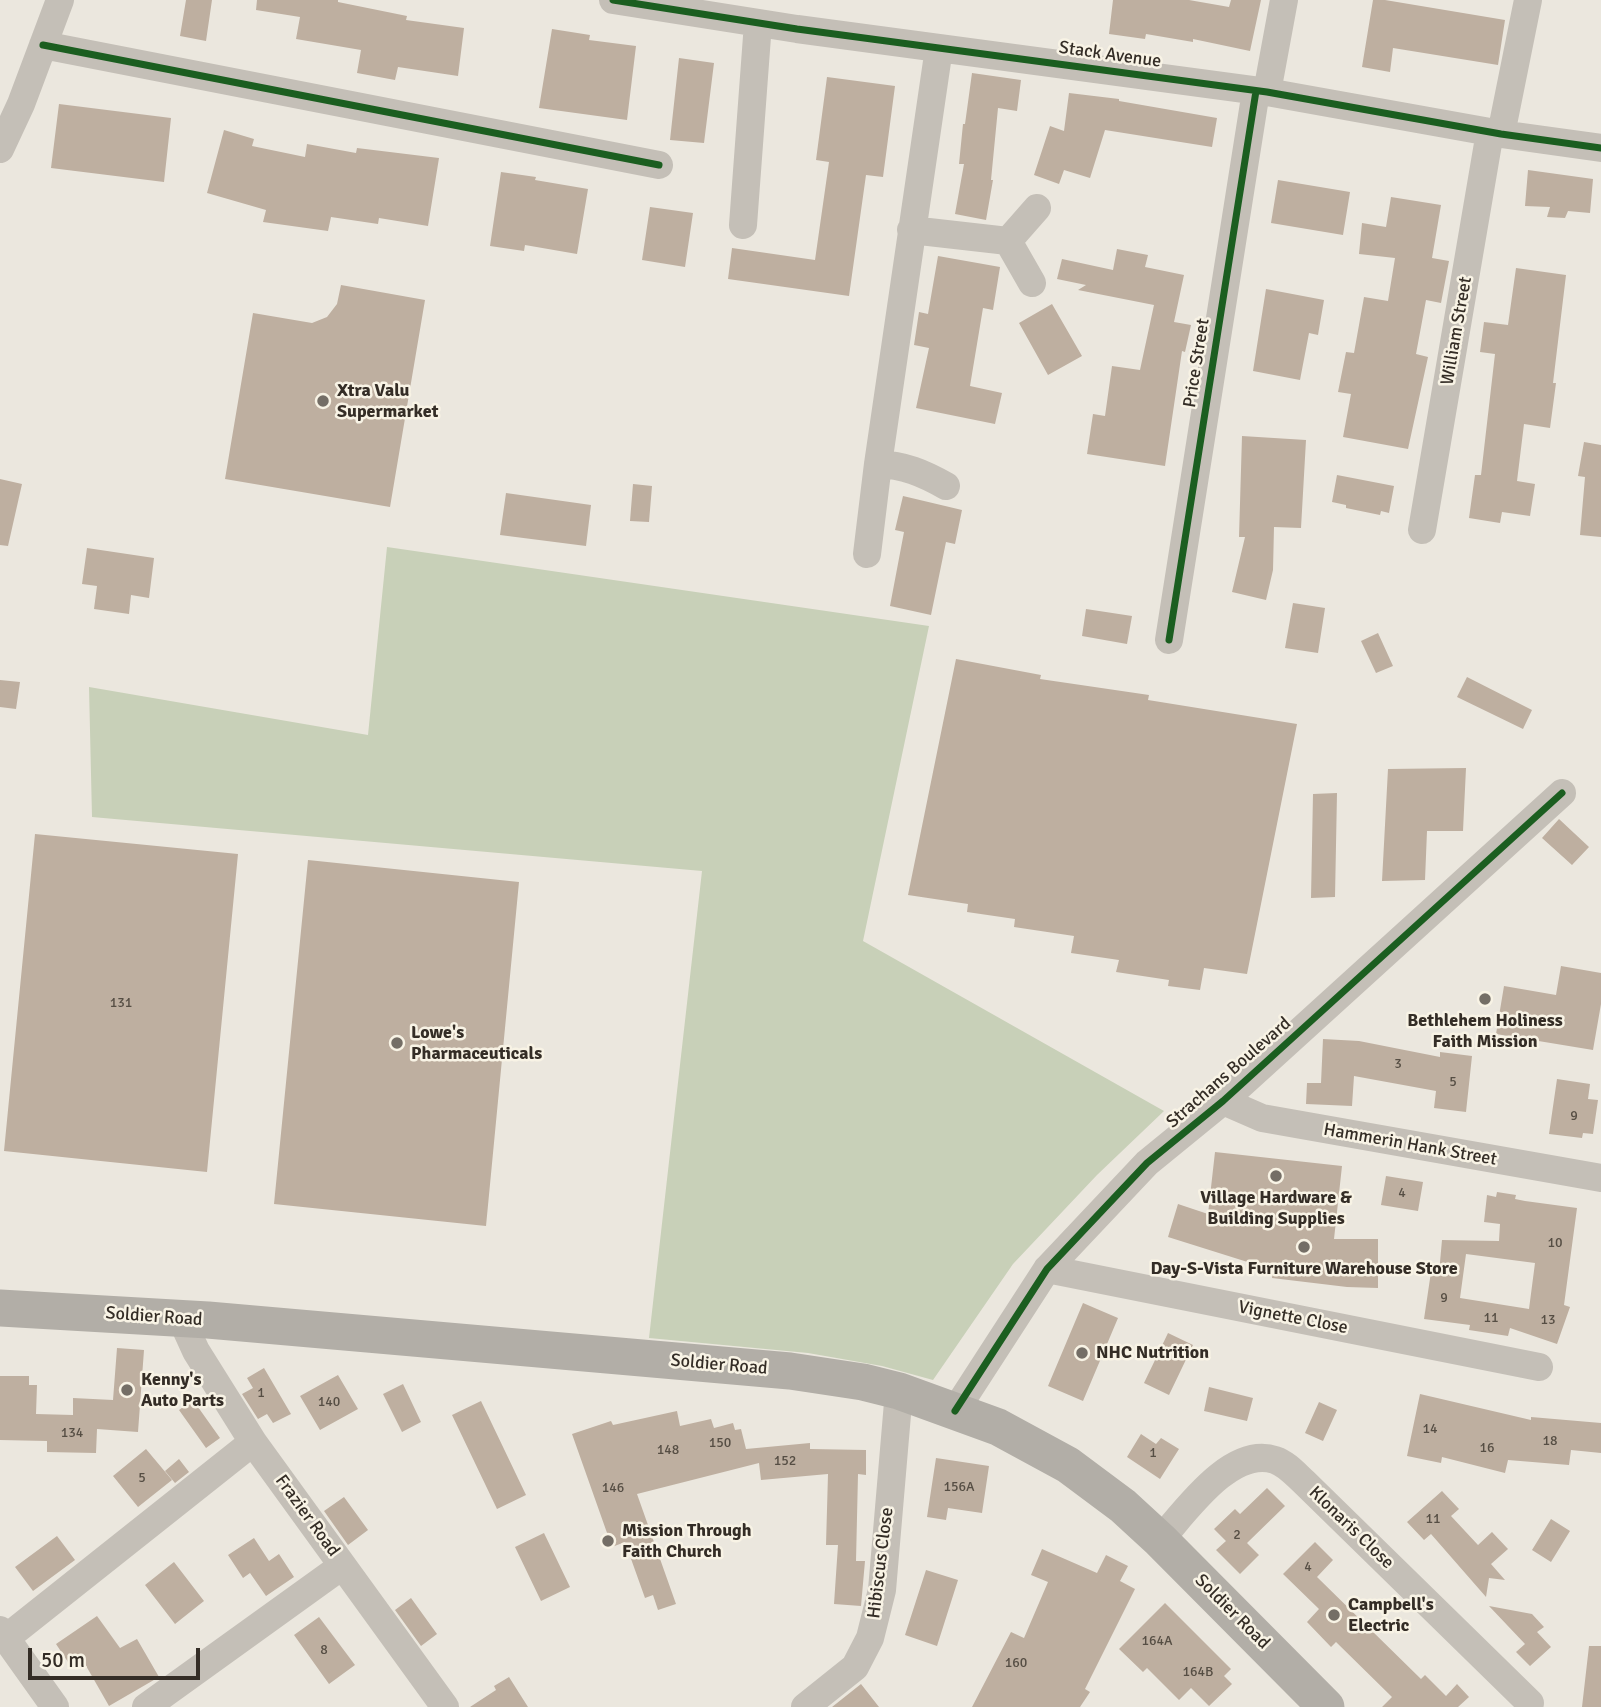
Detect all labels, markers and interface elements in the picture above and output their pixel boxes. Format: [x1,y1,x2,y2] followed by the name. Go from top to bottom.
[1057,37,1163,73] street label: Stack Avenue
[1437,275,1477,387] street label: William Street
[1179,317,1215,409] street label: Price Street
[337,380,438,422] place label: Xtra Valu Supermarket
[315,393,331,409] marker: Xtra Valu Supermarket
[1477,991,1493,1007] marker: Bethlehem Holiness Faith Mission
[110,995,132,1011] house number: 131
[1407,1010,1563,1052] place label: Bethlehem Holiness Faith Mission
[1162,1013,1296,1133] street label: Strachans Boulevard
[411,1022,542,1064] place label: Lowe's Pharmaceuticals
[389,1035,405,1051] marker: Lowe's Pharmaceuticals
[1394,1056,1402,1072] house number: 3
[1449,1074,1457,1090] house number: 5
[1570,1108,1578,1124] house number: 9
[1322,1119,1498,1171] street label: Hammerin Hank Street
[1268,1168,1284,1184] marker: Village Hardware & Building Supplies
[1398,1185,1406,1201] house number: 4
[1200,1187,1352,1230] place label: Village Hardware & Building Supplies
[1547,1235,1563,1251] house number: 10
[1296,1239,1312,1255] marker: Day-S-Vista Furniture Warehouse Store
[1150,1258,1458,1280] place label: Day-S-Vista Furniture Warehouse Store
[1440,1290,1448,1306] house number: 9
[1236,1297,1350,1339] street label: Vignette Close
[105,1303,203,1331] street label: Soldier Road
[1483,1310,1499,1326] house number: 11
[1540,1312,1556,1328] house number: 13
[1096,1342,1209,1364] place label: NHC Nutrition
[1074,1345,1090,1361] marker: NHC Nutrition
[670,1350,768,1380] street label: Soldier Road
[141,1369,224,1412] place label: Kenny's Auto Parts
[119,1382,135,1398] marker: Kenny's Auto Parts
[257,1385,265,1401] house number: 1
[318,1394,340,1410] house number: 140
[1422,1421,1438,1437] house number: 14
[61,1425,83,1441] house number: 134
[1542,1433,1558,1449] house number: 18
[709,1435,731,1451] house number: 150
[1479,1440,1495,1456] house number: 16
[657,1442,679,1458] house number: 148
[1149,1445,1157,1461] house number: 1
[774,1453,796,1469] house number: 152
[138,1470,146,1486] house number: 5
[270,1471,344,1561] street label: Frazier Road
[943,1479,975,1495] house number: 156A
[602,1480,624,1496] house number: 146
[1304,1482,1398,1574] street label: Klonaris Close
[863,1506,899,1620] street label: Hibiscus Close
[1425,1511,1441,1527] house number: 11
[622,1520,751,1562] place label: Mission Through Faith Church
[1233,1527,1241,1543] house number: 2
[600,1533,616,1549] marker: Mission Through Faith Church
[1304,1559,1312,1575] house number: 4
[1190,1570,1274,1654] street label: Soldier Road
[1348,1594,1434,1636] place label: Campbell's Electric
[1326,1607,1342,1623] marker: Campbell's Electric
[1141,1633,1173,1649] house number: 164A
[32,1634,203,1678] scale bar
[320,1642,328,1658] house number: 8
[41,1647,85,1673] text: 50 m
[1005,1655,1027,1671] house number: 160
[1182,1664,1214,1680] house number: 164B

